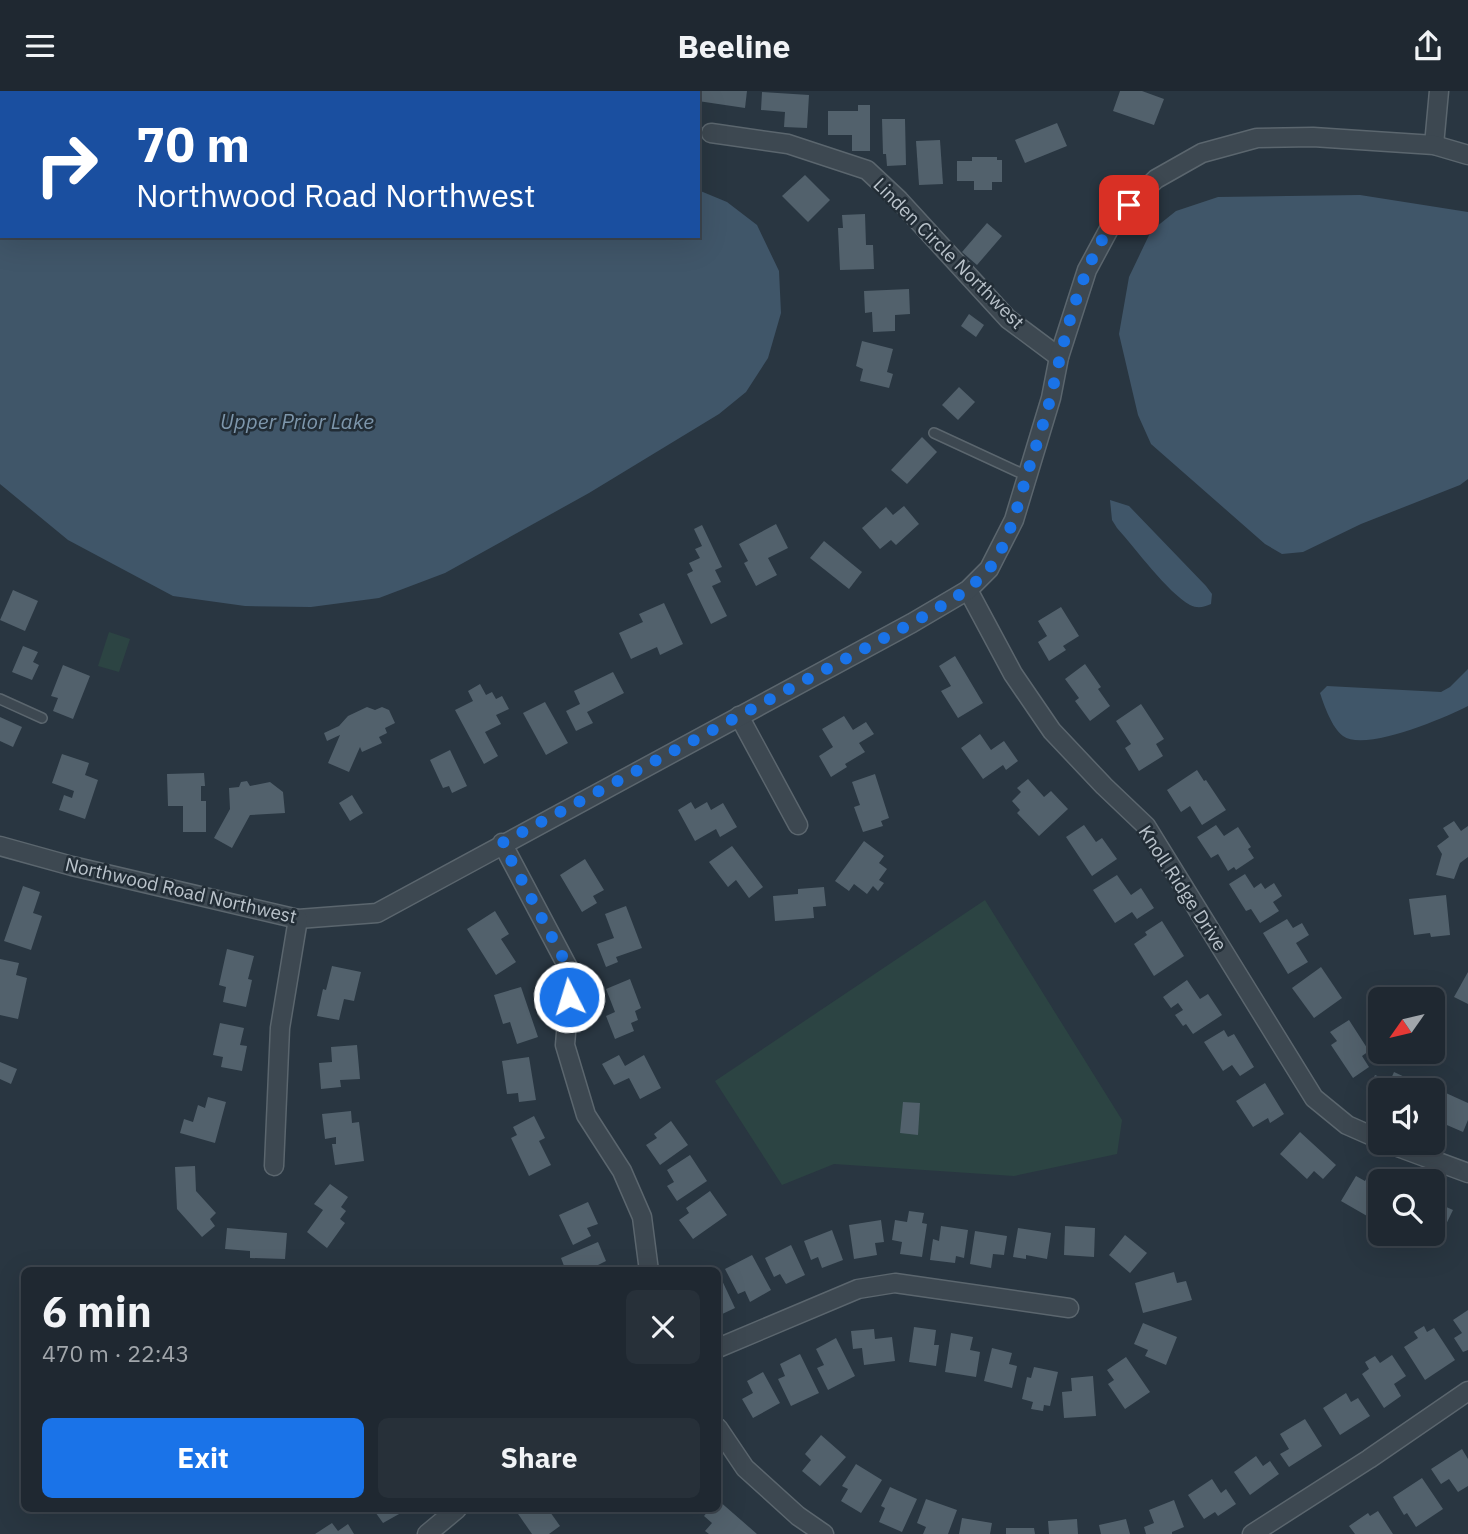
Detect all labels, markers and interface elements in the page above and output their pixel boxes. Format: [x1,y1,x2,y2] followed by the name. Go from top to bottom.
[677,25,791,67] text: Beeline
[21,27,59,65] icon: menu
[1409,27,1447,65] icon: share
[136,112,250,175] text: 70 m
[21,119,112,210] icon: right
[868,172,1030,334] street label: Linden Circle Northwest
[136,174,535,216] text: Northwood Road Northwest
[1099,175,1159,235] pin
[1110,186,1148,224] icon: arrive
[220,407,374,435] water label: Upper Prior Lake
[1133,821,1233,955] street label: Knoll Ridge Drive
[63,852,299,928] street label: Northwood Road Northwest
[532,960,606,1034] position arrow
[1368,987,1446,1064] north arrow
[1368,987,1445,1246] map controls
[1368,1078,1445,1155] button: sound
[1368,1169,1445,1246] button: search
[42,1284,152,1339] text: 6 min
[626,1290,700,1364] button: close
[42,1338,189,1368] text: 470 m · 22:43
[42,1418,364,1498] button: Exit
[378,1418,700,1498] button: Share

